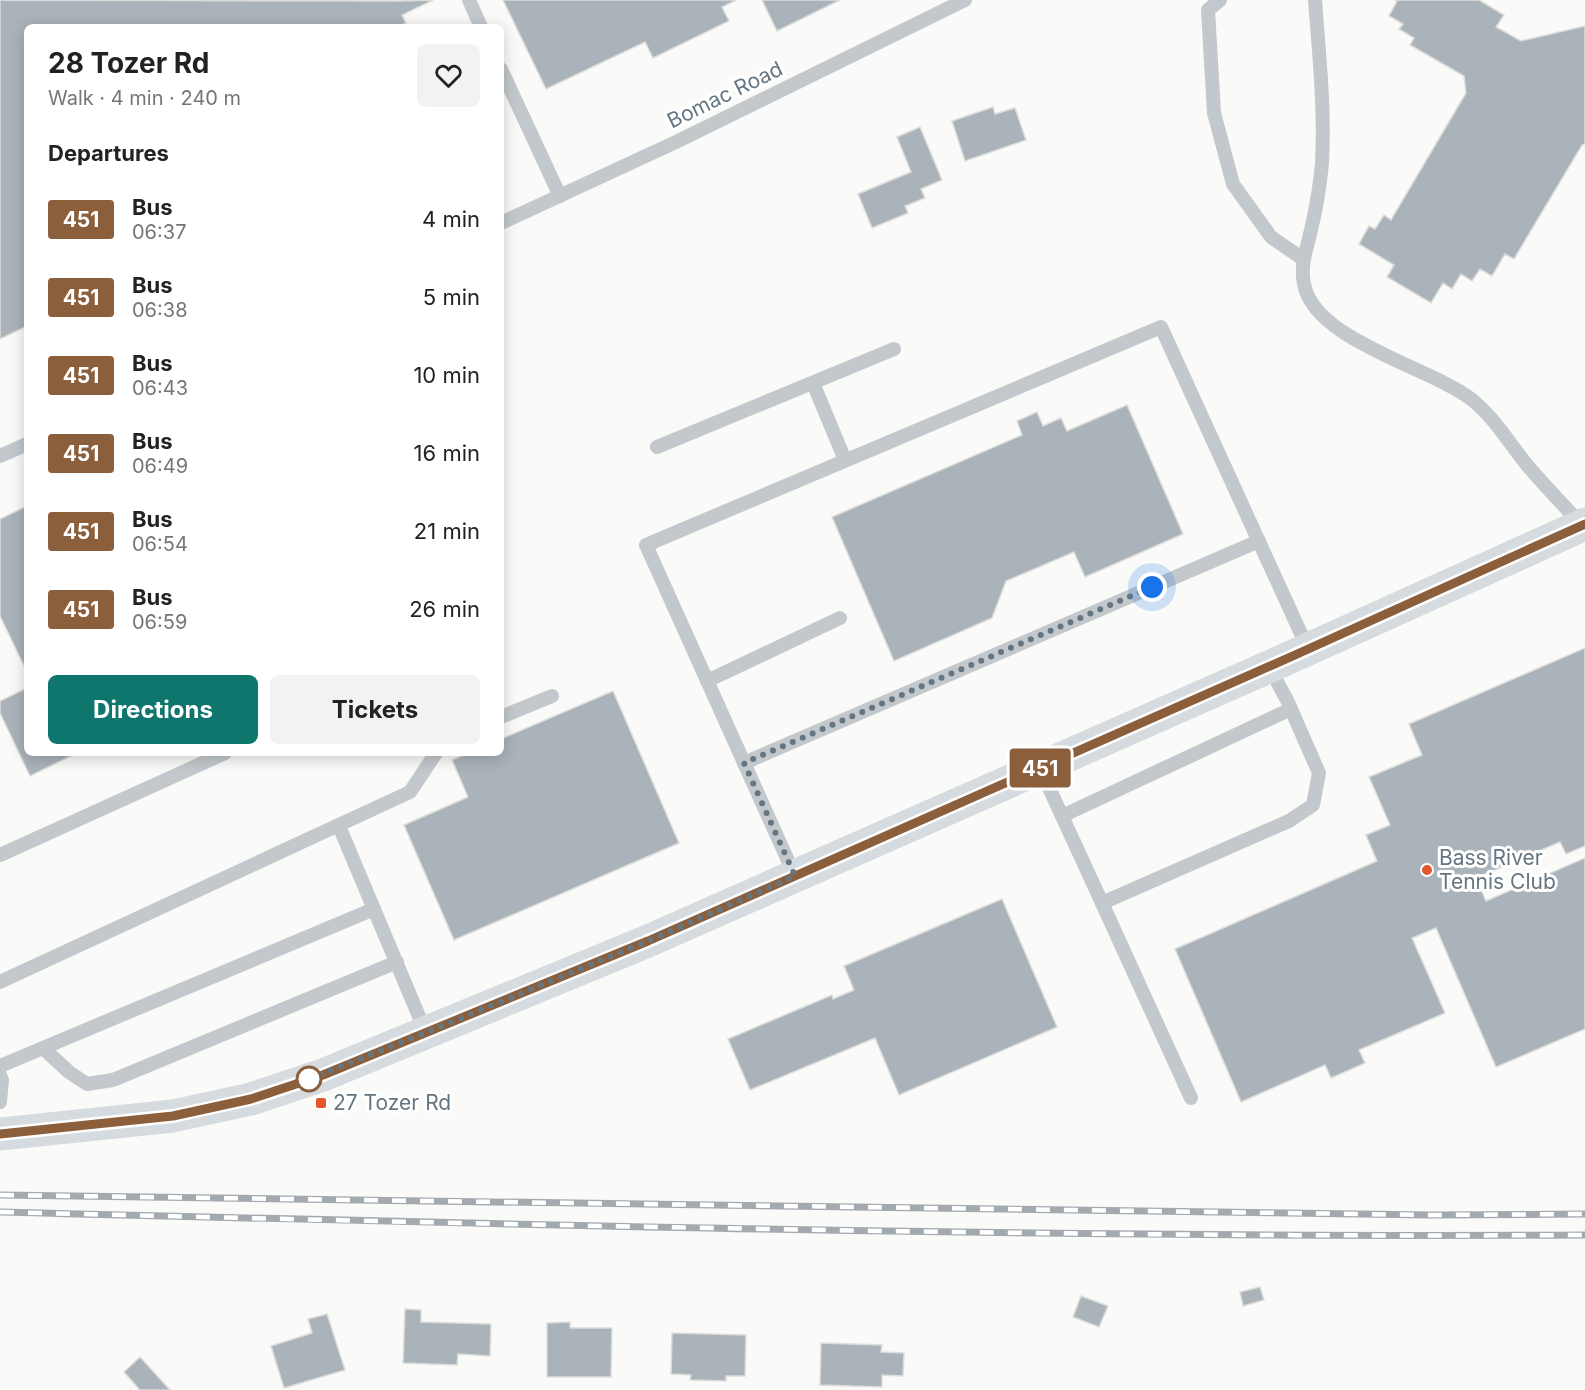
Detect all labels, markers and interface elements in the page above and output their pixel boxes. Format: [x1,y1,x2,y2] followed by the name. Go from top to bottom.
[417,44,480,107] button: heart
[48,46,210,80] text: 28 Tozer Rd
[663,56,786,133] street label: Bomac Road
[48,86,241,110] text: Walk · 4 min · 240 m
[48,140,169,166] text: Departures
[132,194,173,220] text: Bus
[422,206,480,232] text: 4 min
[63,207,99,232] text: 451
[132,220,186,244] text: 06:37
[132,272,173,298] text: Bus
[423,284,480,310] text: 5 min
[63,285,99,310] text: 451
[132,298,188,322] text: 06:38
[132,350,173,376] text: Bus
[413,362,480,388] text: 10 min
[63,363,99,388] text: 451
[132,376,188,400] text: 06:43
[132,428,173,454] text: Bus
[414,440,480,466] text: 16 min
[63,441,99,466] text: 451
[132,454,188,478] text: 06:49
[132,506,173,532] text: Bus
[414,518,480,544] text: 21 min
[63,519,99,544] text: 451
[132,532,188,556] text: 06:54
[1137,572,1167,602] your location
[132,584,173,610] text: Bus
[409,596,480,622] text: 26 min
[63,597,99,622] text: 451
[132,610,187,634] text: 06:59
[48,675,258,744] button: Directions
[270,675,480,744] button: Tickets
[1006,748,1074,788] line badge: 451
[1022,756,1058,781] text: 451
[1439,845,1556,894] place label: Bass River Tennis Club
[1420,863,1434,877] marker: Bass River Tennis Club
[296,1066,322,1092] unlabelled marker
[333,1090,451,1115] place label: 27 Tozer Rd
[314,1096,328,1110] marker: 27 Tozer Rd

